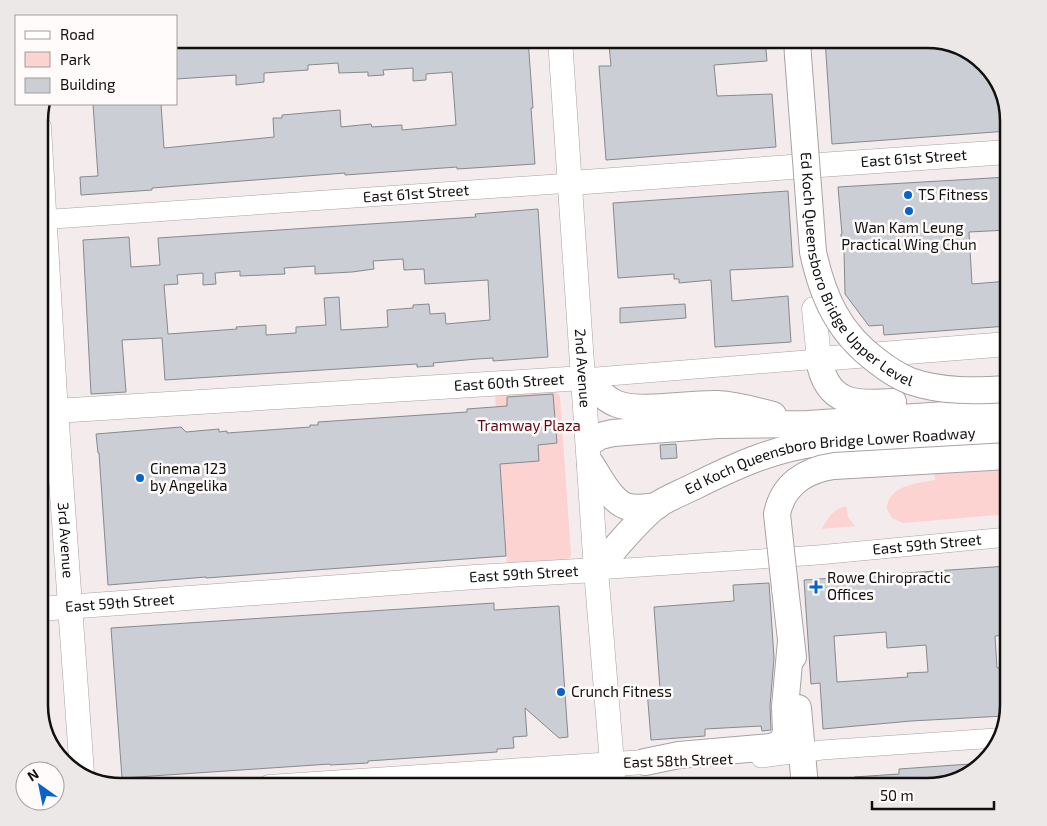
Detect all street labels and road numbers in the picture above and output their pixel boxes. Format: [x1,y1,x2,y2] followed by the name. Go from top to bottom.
[860,145,968,170] street label: East 61st Street
[797,151,916,390] street label: Ed Koch Queensboro Bridge Upper Level
[362,180,470,205] street label: East 61st Street
[572,328,595,408] street label: 2nd Avenue
[453,369,565,394] street label: East 60th Street
[682,423,976,498] street label: Ed Koch Queensboro Bridge Lower Roadway
[55,501,78,579] street label: 3rd Avenue
[872,530,983,558] street label: East 59th Street
[468,561,579,585] street label: East 59th Street
[64,589,175,615] street label: East 59th Street
[623,749,733,771] street label: East 58th Street

